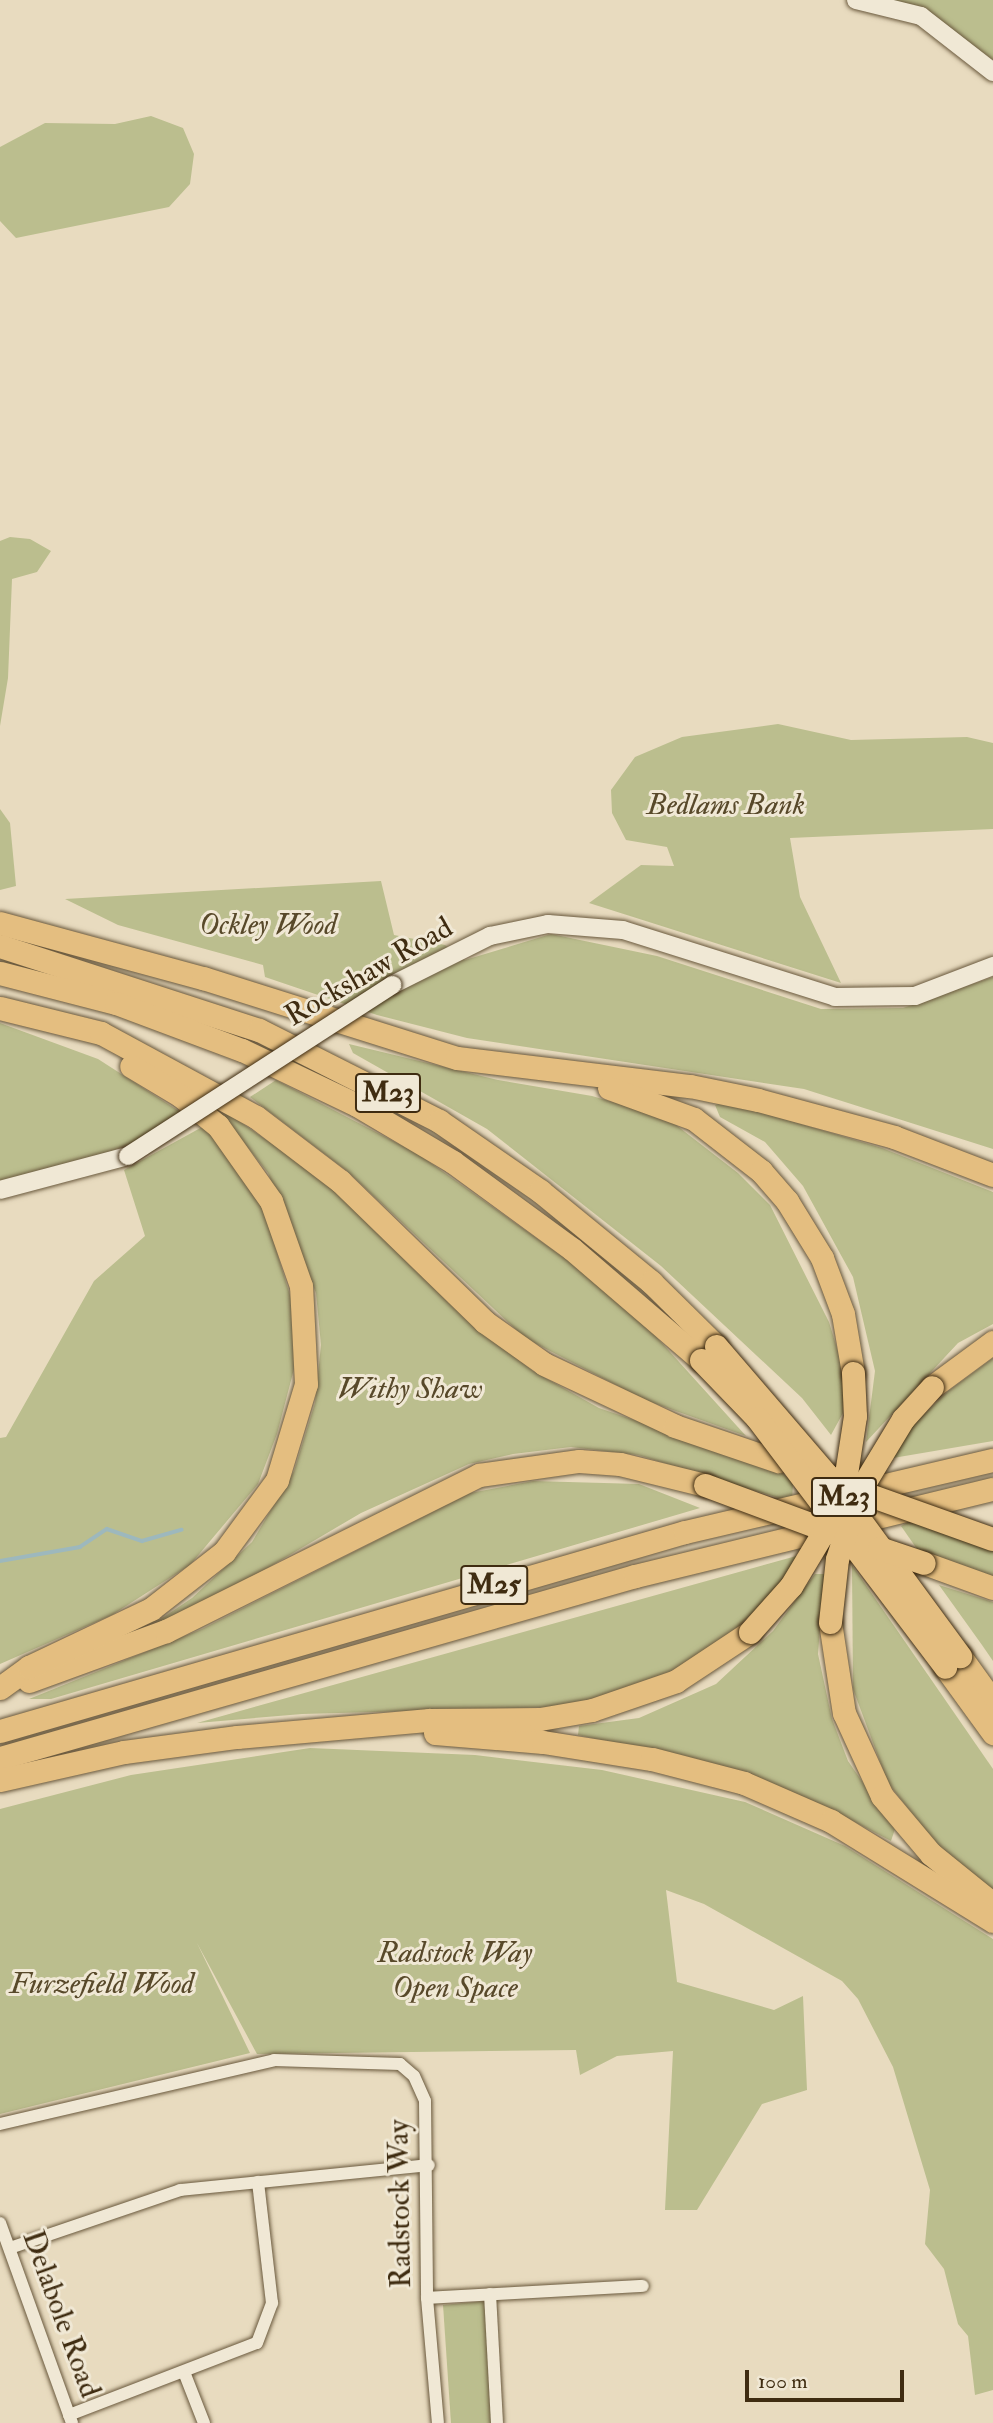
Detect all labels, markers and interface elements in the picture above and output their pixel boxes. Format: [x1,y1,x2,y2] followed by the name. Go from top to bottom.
[647,787,805,823] park label: Bedlams Bank
[199,907,337,943] park label: Ockley Wood
[279,910,459,1034] street label: Rockshaw Road
[355,1068,421,1118] road number: M23
[337,1371,483,1407] park label: Withy Shaw
[811,1472,877,1522] road number: M23
[459,1560,529,1610] road number: M25
[378,1935,532,2006] park label: Radstock Way Open Space
[10,1966,194,2002] park label: Furzefield Wood
[381,2119,419,2289] street label: Radstock Way
[14,2226,108,2402] street label: Delabole Road
[748,2356,907,2400] scale bar
[758,2368,808,2395] text: 100 m

